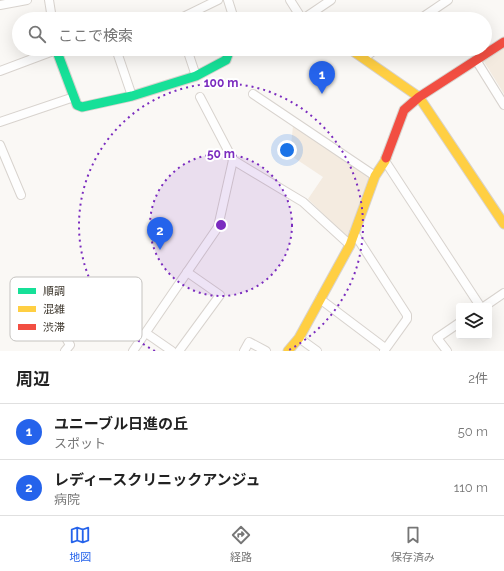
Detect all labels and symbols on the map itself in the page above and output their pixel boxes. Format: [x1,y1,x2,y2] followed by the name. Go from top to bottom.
[309,61,335,94] pin: 1
[204,76,238,90] text: 100 m
[277,140,297,160] your location
[207,147,235,161] text: 50 m
[147,217,173,250] pin: 2
[214,218,228,232] centre of rings
[10,277,142,341] legend
[43,285,65,298] text: 順調
[43,303,65,316] text: 混雑
[43,321,65,334] text: 渋滞

